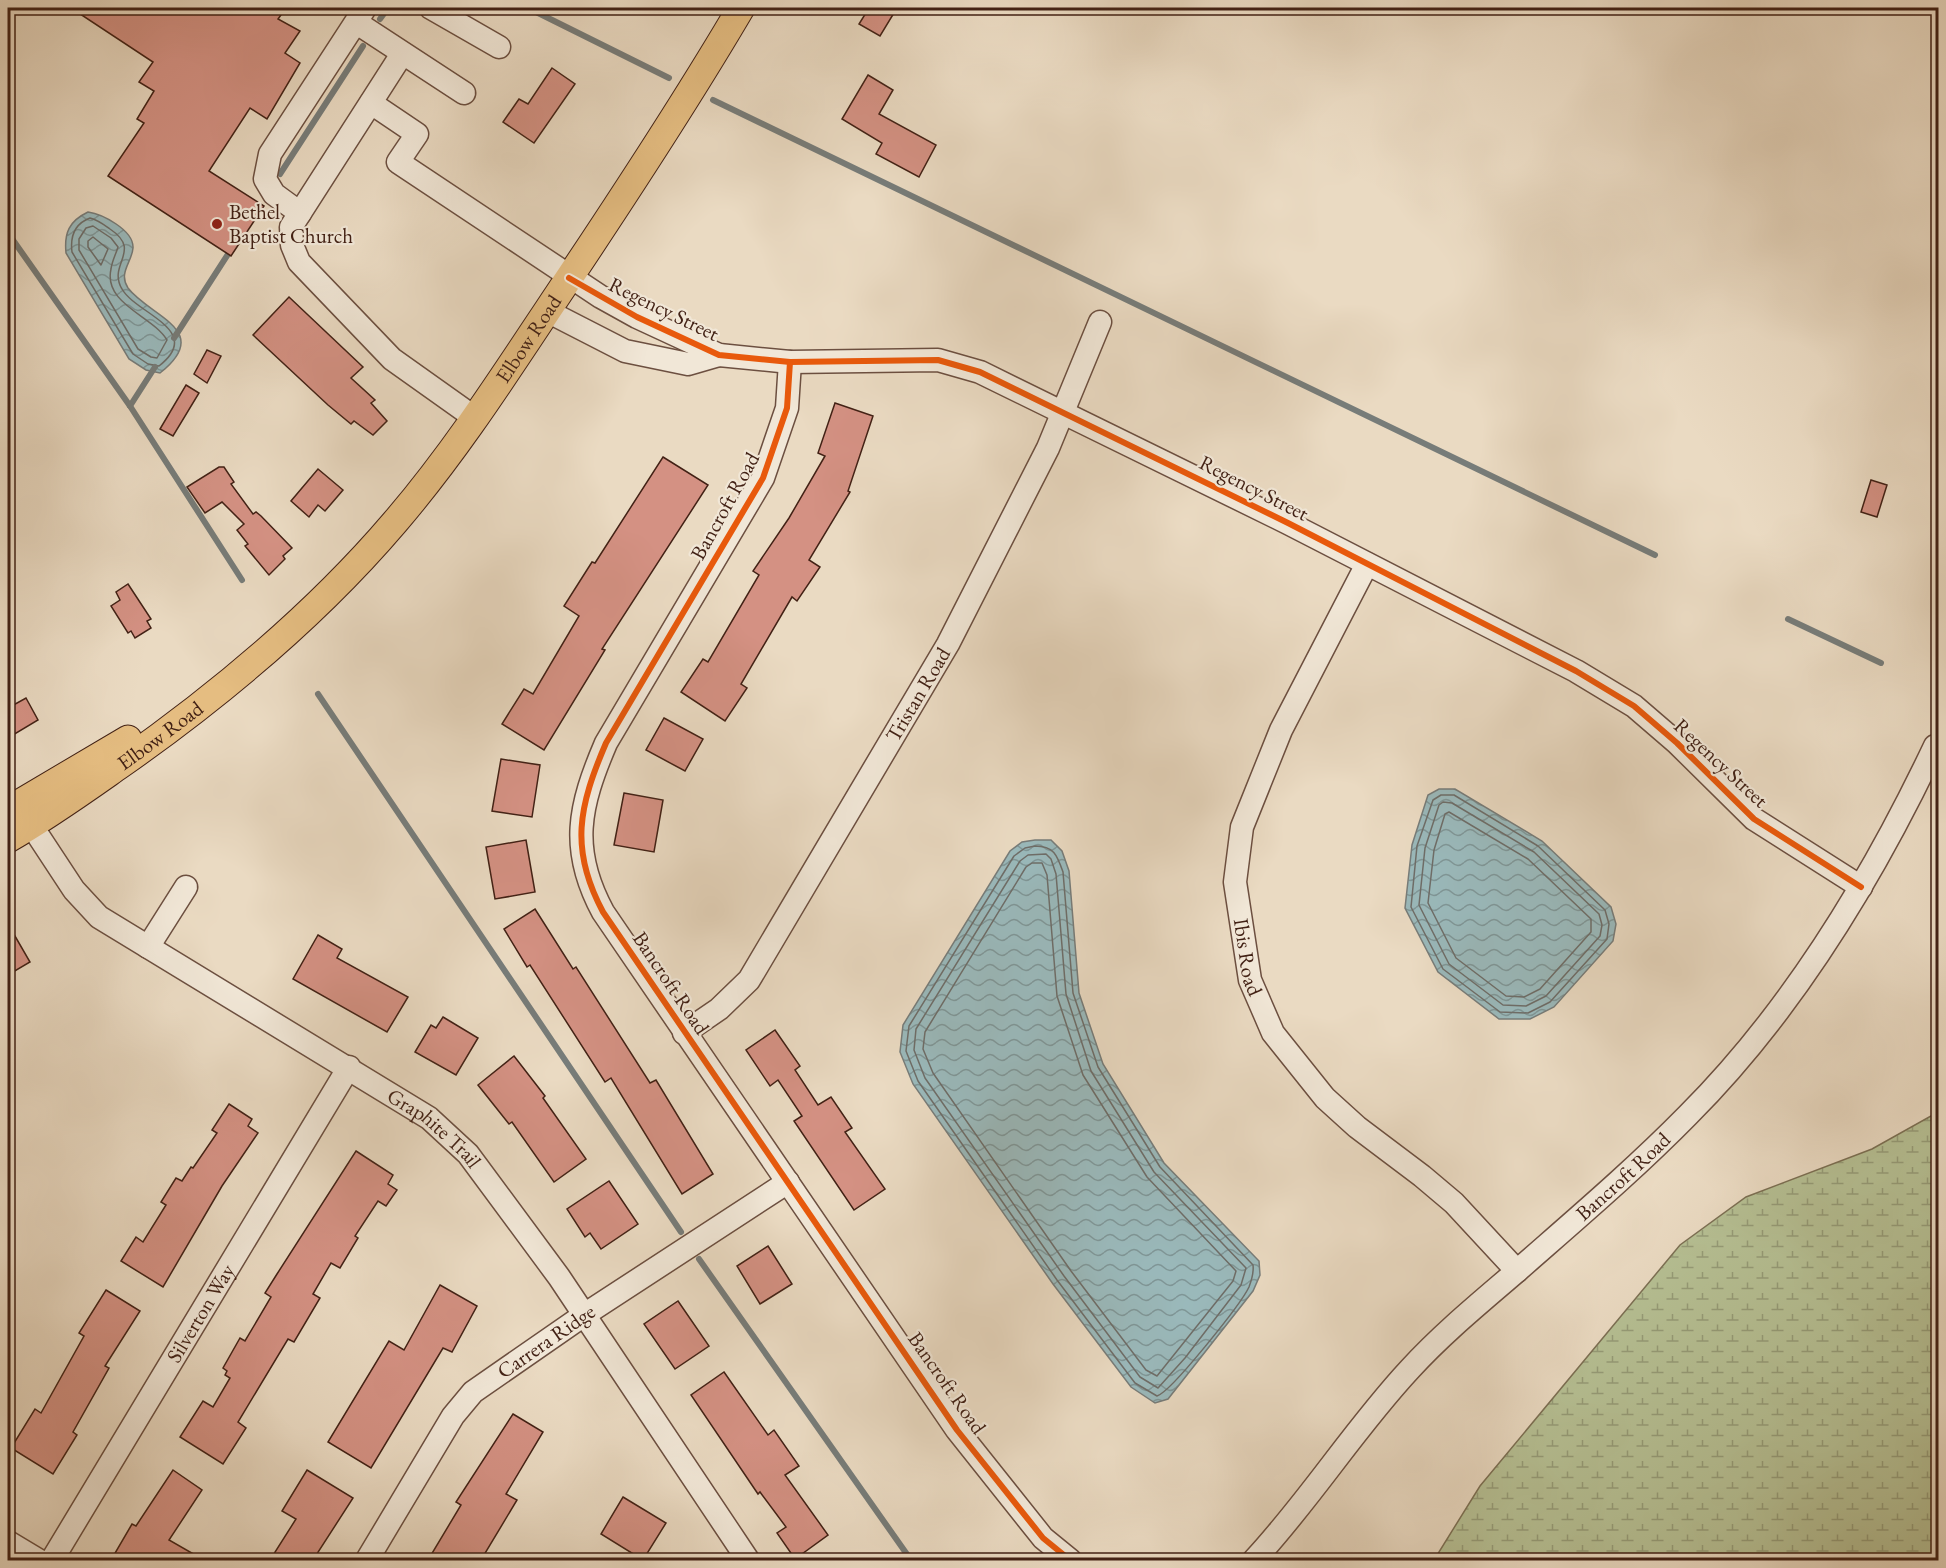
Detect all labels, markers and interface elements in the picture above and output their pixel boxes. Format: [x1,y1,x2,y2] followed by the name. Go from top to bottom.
[229,198,353,249] place label: Bethel Baptist Church
[210,217,224,231] marker: Bethel Baptist Church
[605,270,724,347] street label: Regency Street
[489,289,567,388] street label: Elbow Road
[684,447,765,564] street label: Bancroft Road
[1195,448,1314,527] street label: Regency Street
[879,642,956,746] street label: Tristan Road
[112,694,209,776] street label: Elbow Road
[1669,712,1774,813] street label: Regency Street
[1228,916,1269,1000] street label: Ibis Road
[627,926,716,1040] street label: Bancroft Road
[382,1082,488,1173] street label: Graphite Trail
[1570,1126,1676,1226] street label: Bancroft Road
[160,1258,241,1367] street label: Silverton Way
[492,1297,600,1384] street label: Carrera Ridge
[902,1326,993,1439] street label: Bancroft Road

